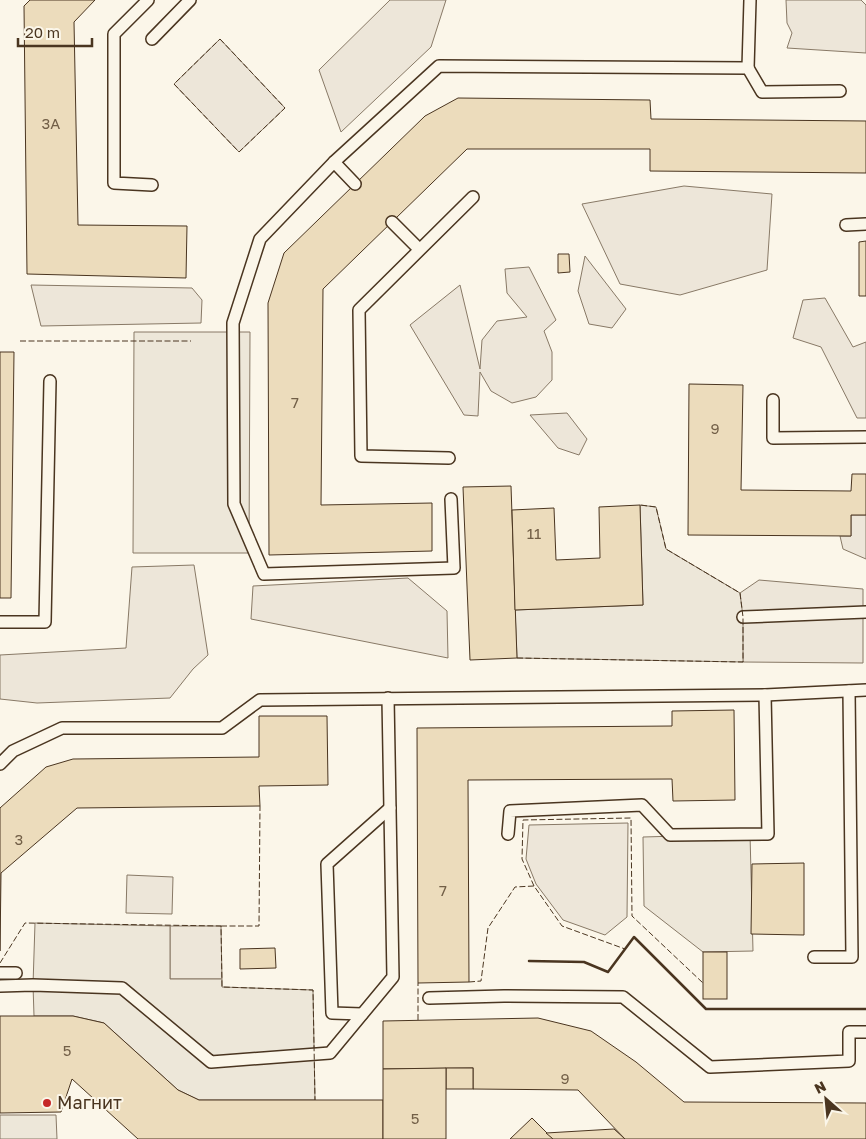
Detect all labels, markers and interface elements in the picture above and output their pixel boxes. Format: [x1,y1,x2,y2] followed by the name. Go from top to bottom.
[18,15,91,47] scale bar
[25,23,60,41] text: 20 m
[42,114,60,132] house number: 3А
[291,393,299,411] house number: 7
[710,419,720,437] house number: 9
[527,524,541,542] house number: 11
[15,830,23,848] house number: 3
[439,881,447,899] house number: 7
[63,1041,71,1059] house number: 5
[560,1069,570,1087] house number: 9
[801,1074,851,1124] north arrow
[811,1077,828,1097] text: N
[57,1091,122,1113] place label: Магнит
[41,1097,53,1109] marker: Магнит
[411,1109,419,1127] house number: 5

